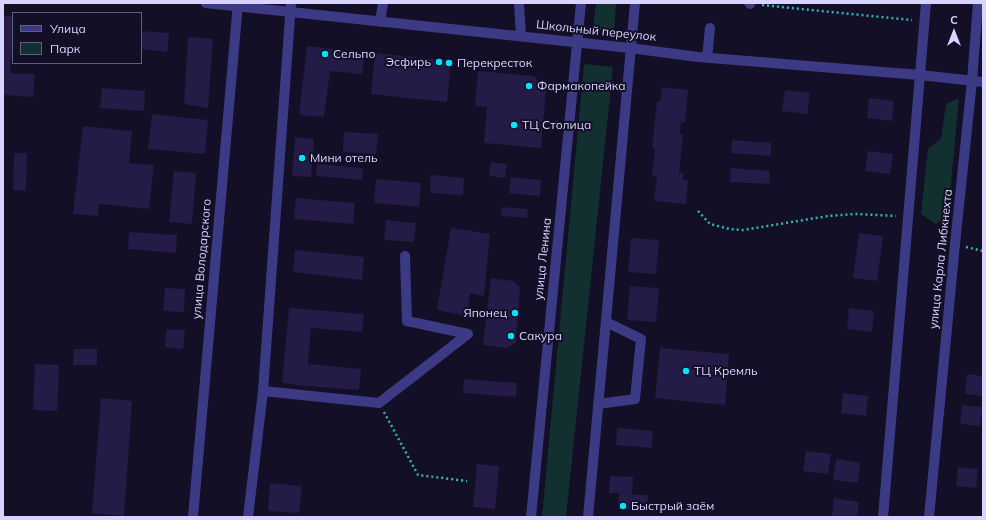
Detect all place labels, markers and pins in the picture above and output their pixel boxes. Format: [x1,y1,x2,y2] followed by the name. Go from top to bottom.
[333,47,375,61] place label: Сельпо
[320,49,330,59] marker: Сельпо
[386,55,431,69] place label: Эсфирь
[457,56,532,70] place label: Перекресток
[434,57,444,67] marker: Эсфирь
[444,58,454,68] marker: Перекресток
[537,79,626,93] place label: Фармакопейка
[524,81,534,91] marker: Фармакопейка
[522,118,591,132] place label: ТЦ Столица
[509,120,519,130] marker: ТЦ Столица
[310,151,378,165] place label: Мини отель
[297,153,307,163] marker: Мини отель
[463,306,507,320] place label: Японец
[510,308,520,318] marker: Японец
[519,329,562,343] place label: Сакура
[506,331,516,341] marker: Сакура
[694,364,758,378] place label: ТЦ Кремль
[681,366,691,376] marker: ТЦ Кремль
[631,499,714,513] place label: Быстрый заём
[618,501,628,511] marker: Быстрый заём

